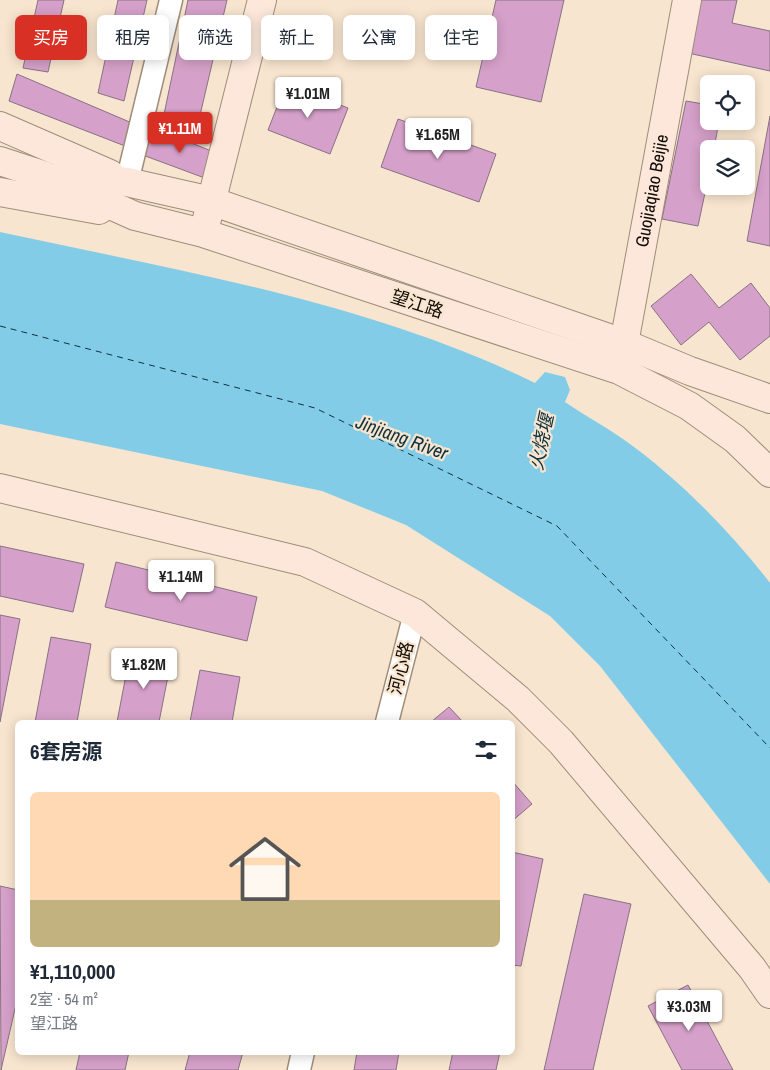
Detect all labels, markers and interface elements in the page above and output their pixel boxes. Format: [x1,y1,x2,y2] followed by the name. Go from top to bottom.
[15,15,87,60] chip: 买房
[97,15,169,60] chip: 租房
[179,15,251,60] chip: 筛选
[261,15,333,60] chip: 新上
[343,15,415,60] chip: 公寓
[425,15,497,60] chip: 住宅
[700,75,755,195] map controls
[700,75,755,130] button: locate
[267,76,349,119] pin: ¥1.01M
[286,82,330,104] text: ¥1.01M
[139,112,221,154] pin: ¥1.11M
[158,117,202,139] text: ¥1.11M
[397,118,479,160] pin: ¥1.65M
[416,123,460,145] text: ¥1.65M
[629,132,674,249] street label: Guojiaqiao Beijie
[700,140,755,195] button: layers
[388,283,447,324] street label: 望江路
[351,408,452,466] water label: Jinjiang River
[522,408,560,473] water label: 火烧堰
[140,560,222,602] pin: ¥1.14M
[159,565,203,587] text: ¥1.14M
[382,639,419,697] street label: 河心路
[103,648,185,690] pin: ¥1.82M
[122,653,166,675] text: ¥1.82M
[472,736,500,764] icon: filters
[30,737,103,766] text: 6套房源
[220,824,310,914] icon: home
[30,957,115,986] text: ¥1,110,000
[30,988,98,1010] text: 2室 · 54 m²
[648,990,730,1032] pin: ¥3.03M
[667,995,711,1017] text: ¥3.03M
[30,1012,78,1034] text: 望江路

